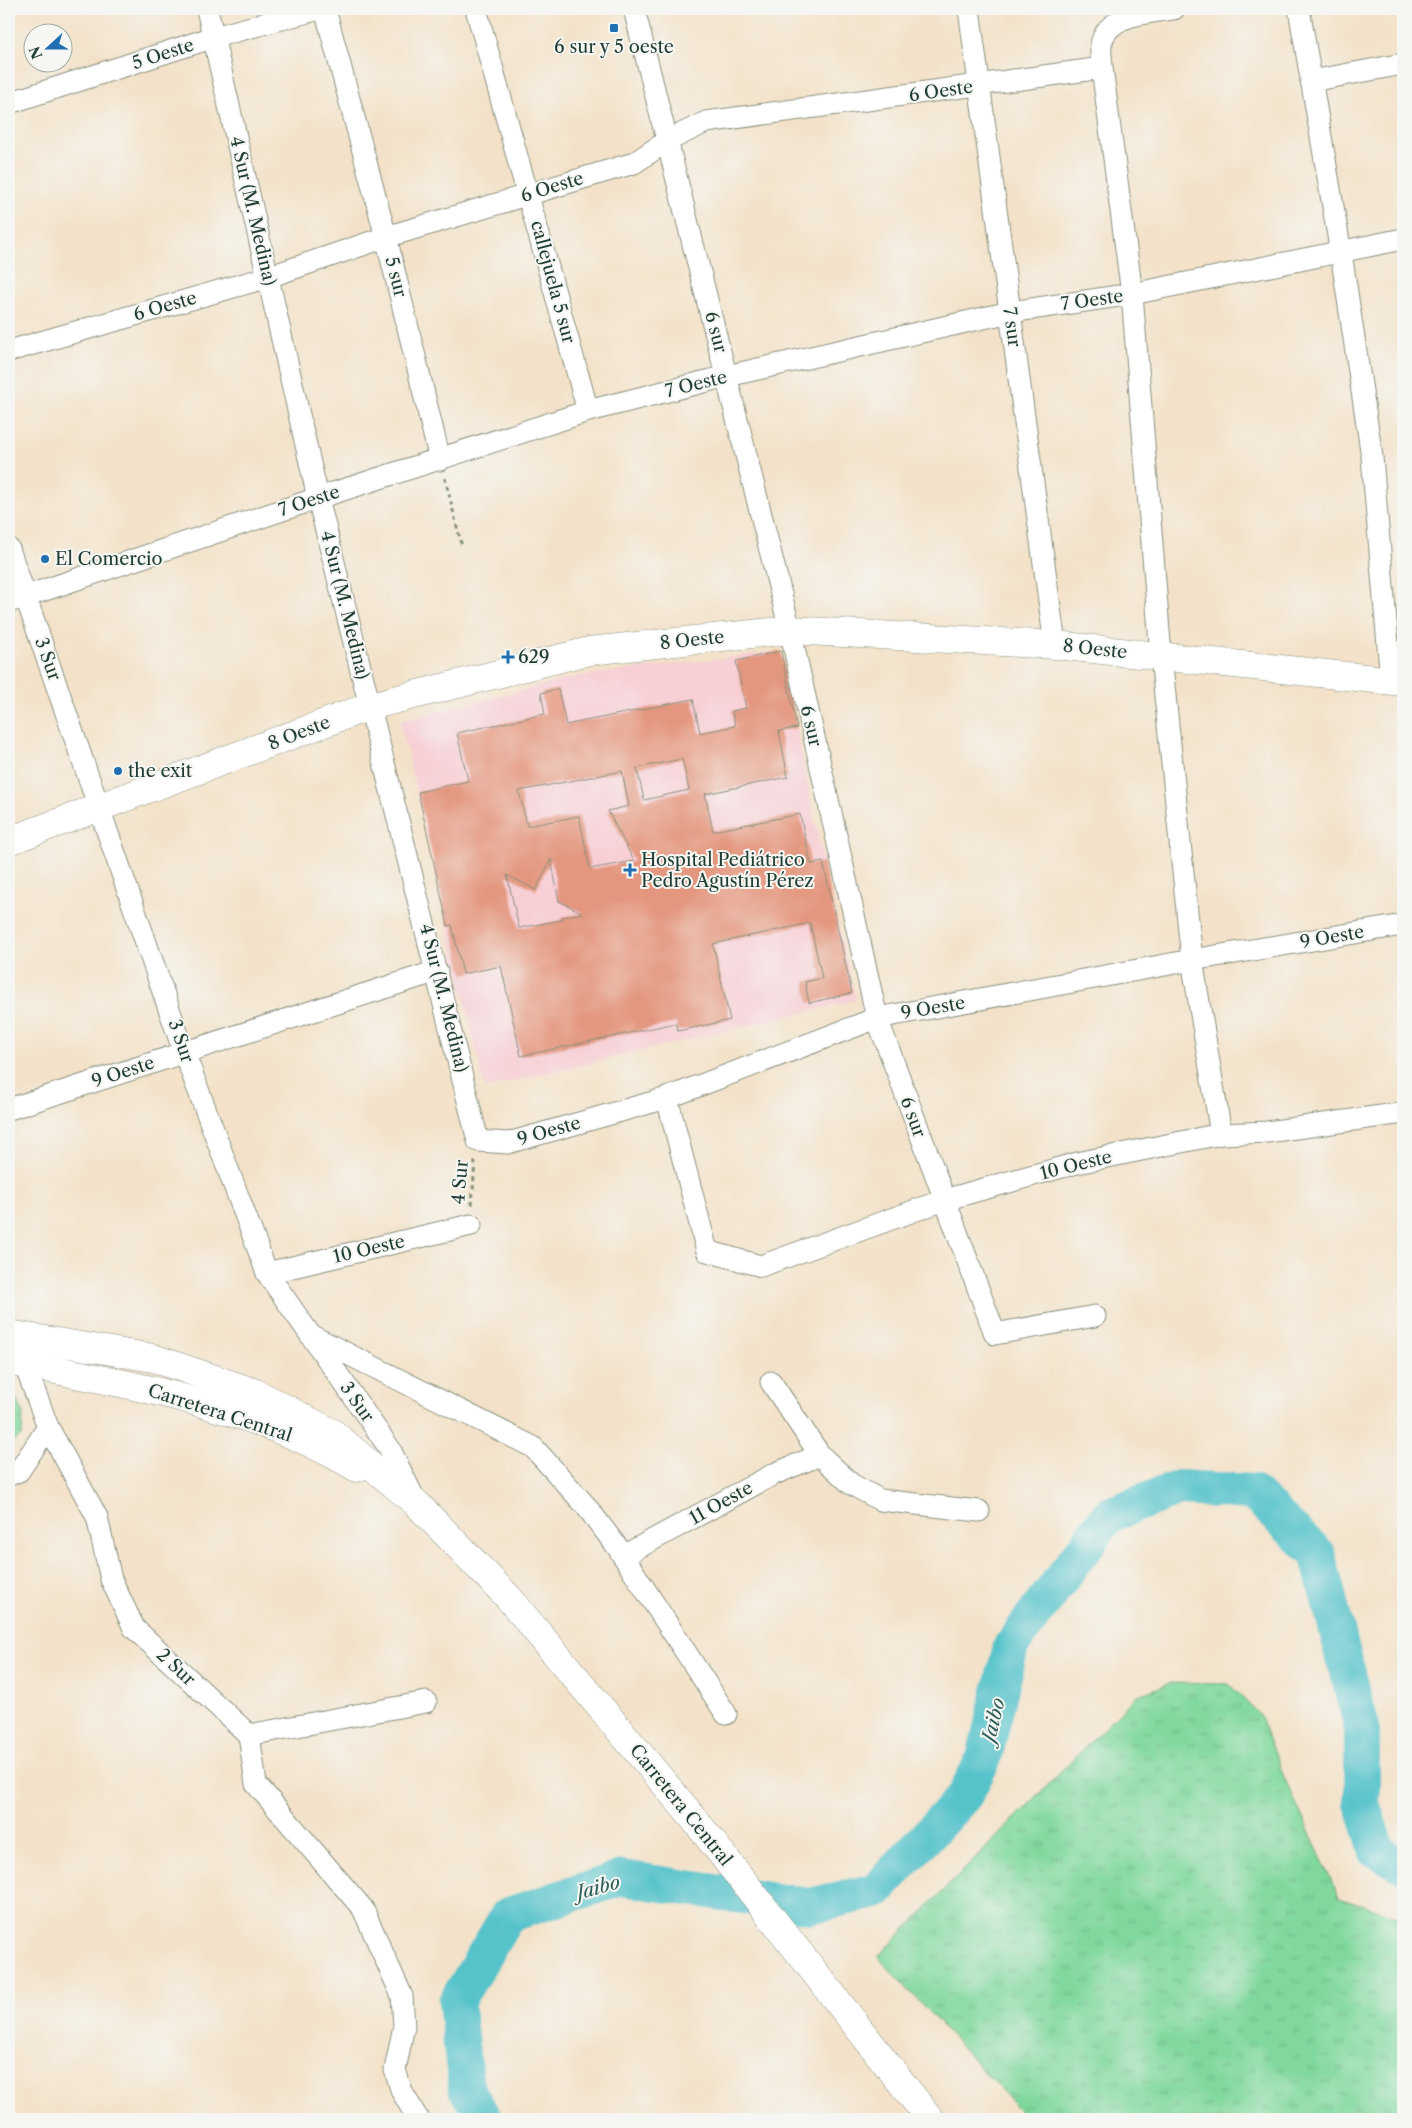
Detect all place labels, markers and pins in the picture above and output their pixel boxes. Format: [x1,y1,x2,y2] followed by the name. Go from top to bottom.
[608,22,620,34] marker: 6 sur y 5 oeste
[554,36,674,58] place label: 6 sur y 5 oeste
[55,548,163,570] place label: El Comercio
[39,553,51,565] marker: El Comercio
[518,646,549,668] place label: 629
[502,651,514,663] marker: 629
[128,760,193,782] place label: the exit
[112,765,124,777] marker: the exit
[641,849,814,892] place label: Hospital Pediátrico Pedro Agustín Pérez
[623,863,637,877] marker: Hospital Pediátrico Pedro Agustín Pérez

